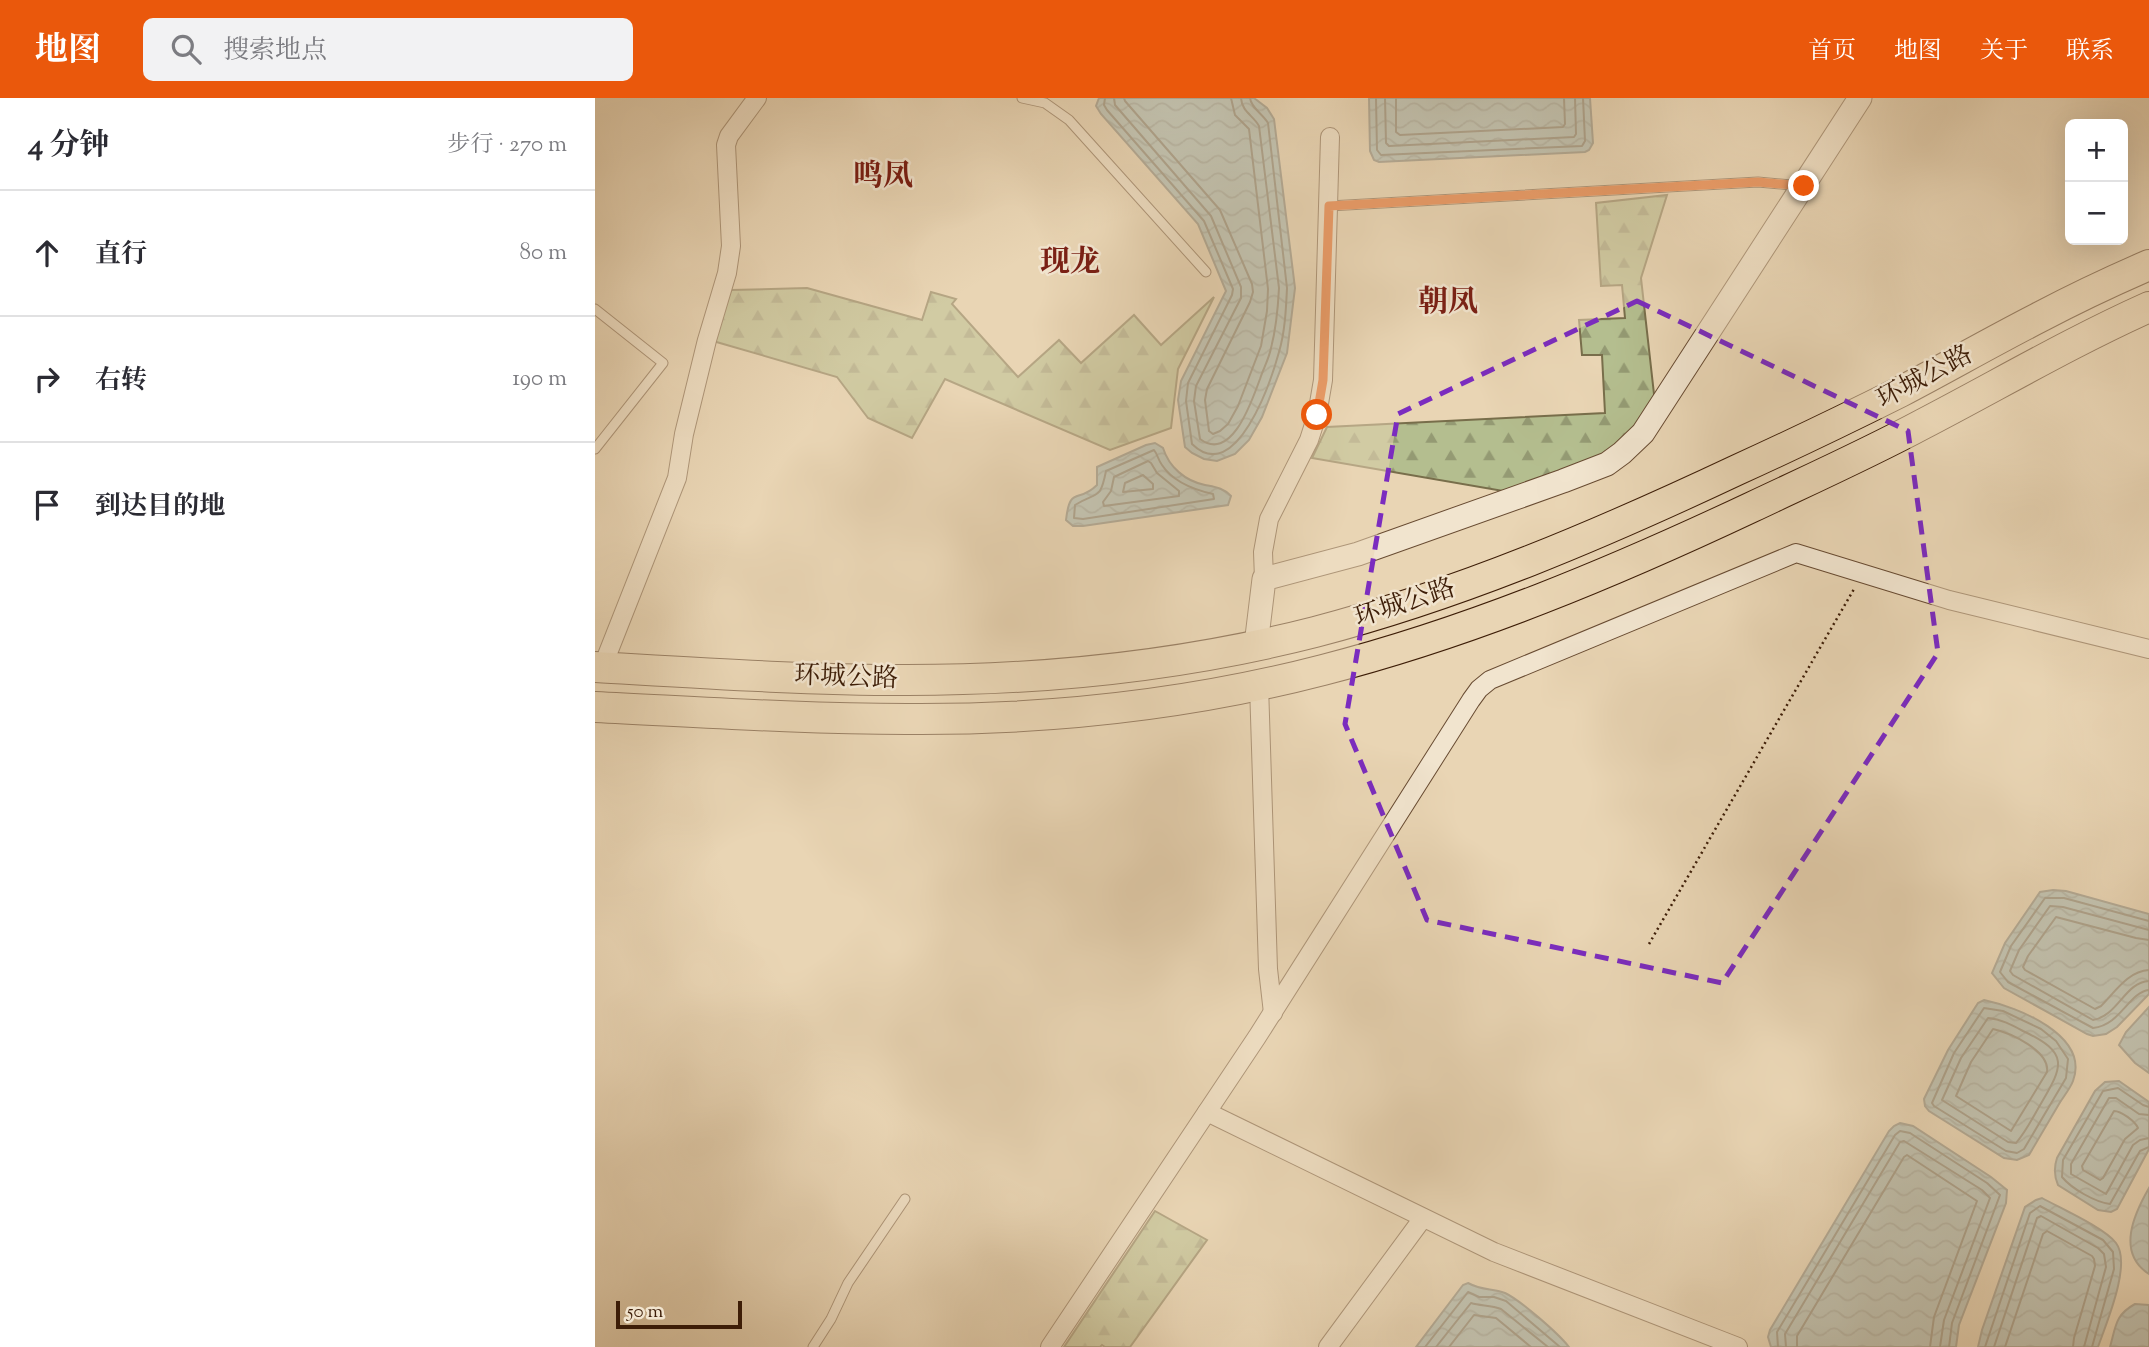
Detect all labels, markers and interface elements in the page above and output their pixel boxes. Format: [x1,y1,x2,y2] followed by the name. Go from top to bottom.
[143,18,633,81] search box
[35,28,101,76] text: 地图
[167,30,205,68] icon: search
[223,33,327,70] text: 搜索地点
[1808,35,1856,69] text: 首页
[1894,35,1942,69] text: 地图
[1980,35,2028,69] text: 关于
[2066,35,2114,69] text: 联系
[2065,119,2128,245] map controls
[2065,119,2128,182] button: +
[28,125,110,168] text: 4 分钟
[447,129,567,162] text: 步行 · 270 m
[853,156,913,199] district label: 鸣凤
[1788,170,1819,201] route end
[2065,182,2128,245] button: −
[28,234,66,272] icon: ahead
[95,237,147,274] text: 直行
[519,237,567,270] text: 80 m
[1040,242,1100,285] district label: 现龙
[1418,282,1478,325] district label: 朝凤
[1870,337,1980,419] street label: 环城公路
[28,360,66,398] icon: right
[95,363,147,400] text: 右转
[512,363,567,396] text: 190 m
[1301,399,1332,430] route start
[28,486,66,524] icon: arrive
[95,489,225,526] text: 到达目的地
[1350,570,1460,638] street label: 环城公路
[793,658,899,698] street label: 环城公路
[616,1298,742,1330] scale bar
[627,1299,663,1326] text: 50 m

